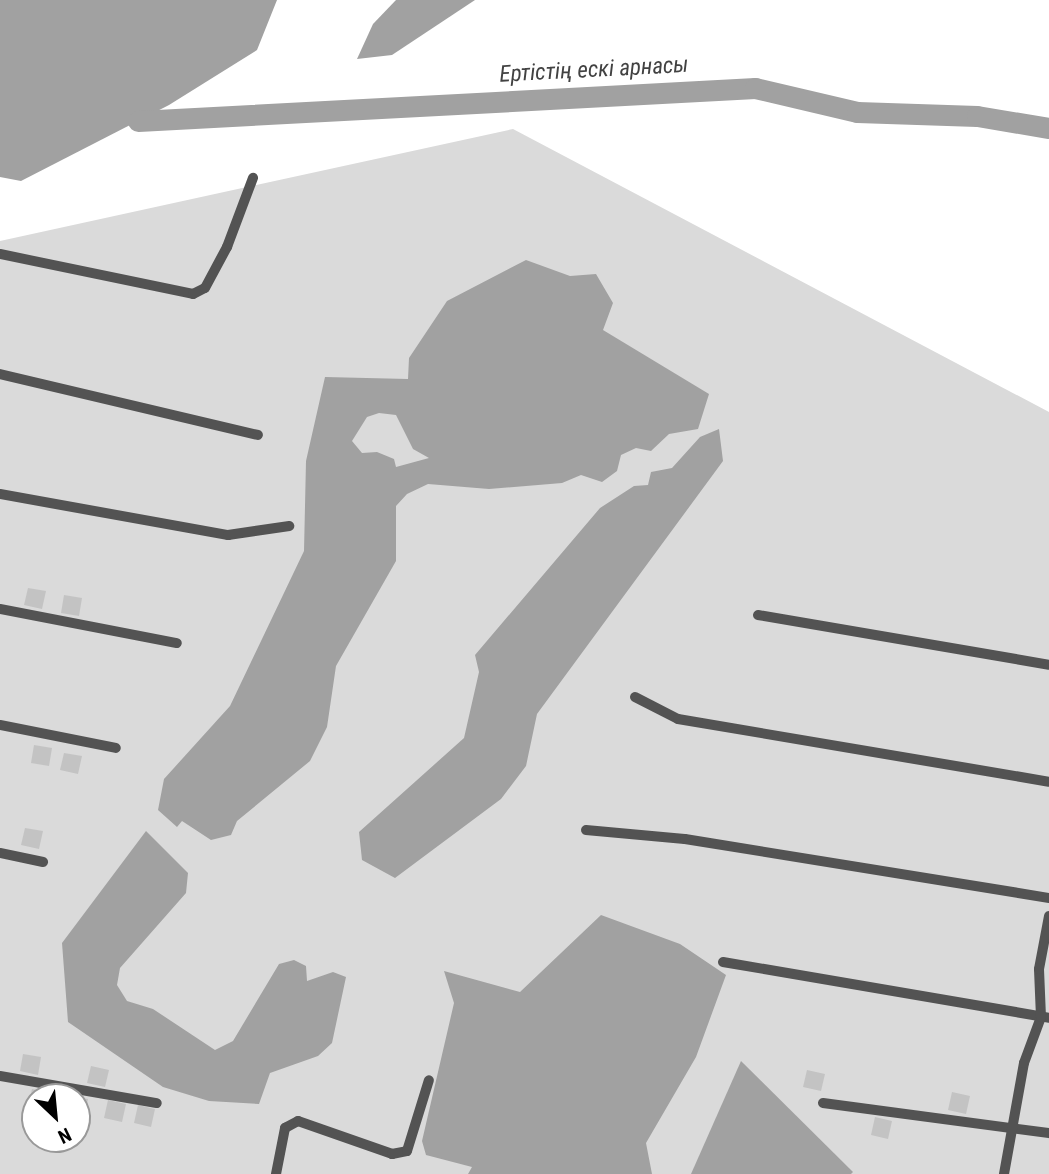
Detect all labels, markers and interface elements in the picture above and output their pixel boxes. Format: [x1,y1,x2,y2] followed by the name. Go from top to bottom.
[499,51,689,89] water label: Ертістің ескі арнасы
[21,1083,91,1153] north arrow
[54,1123,75,1148] text: N

